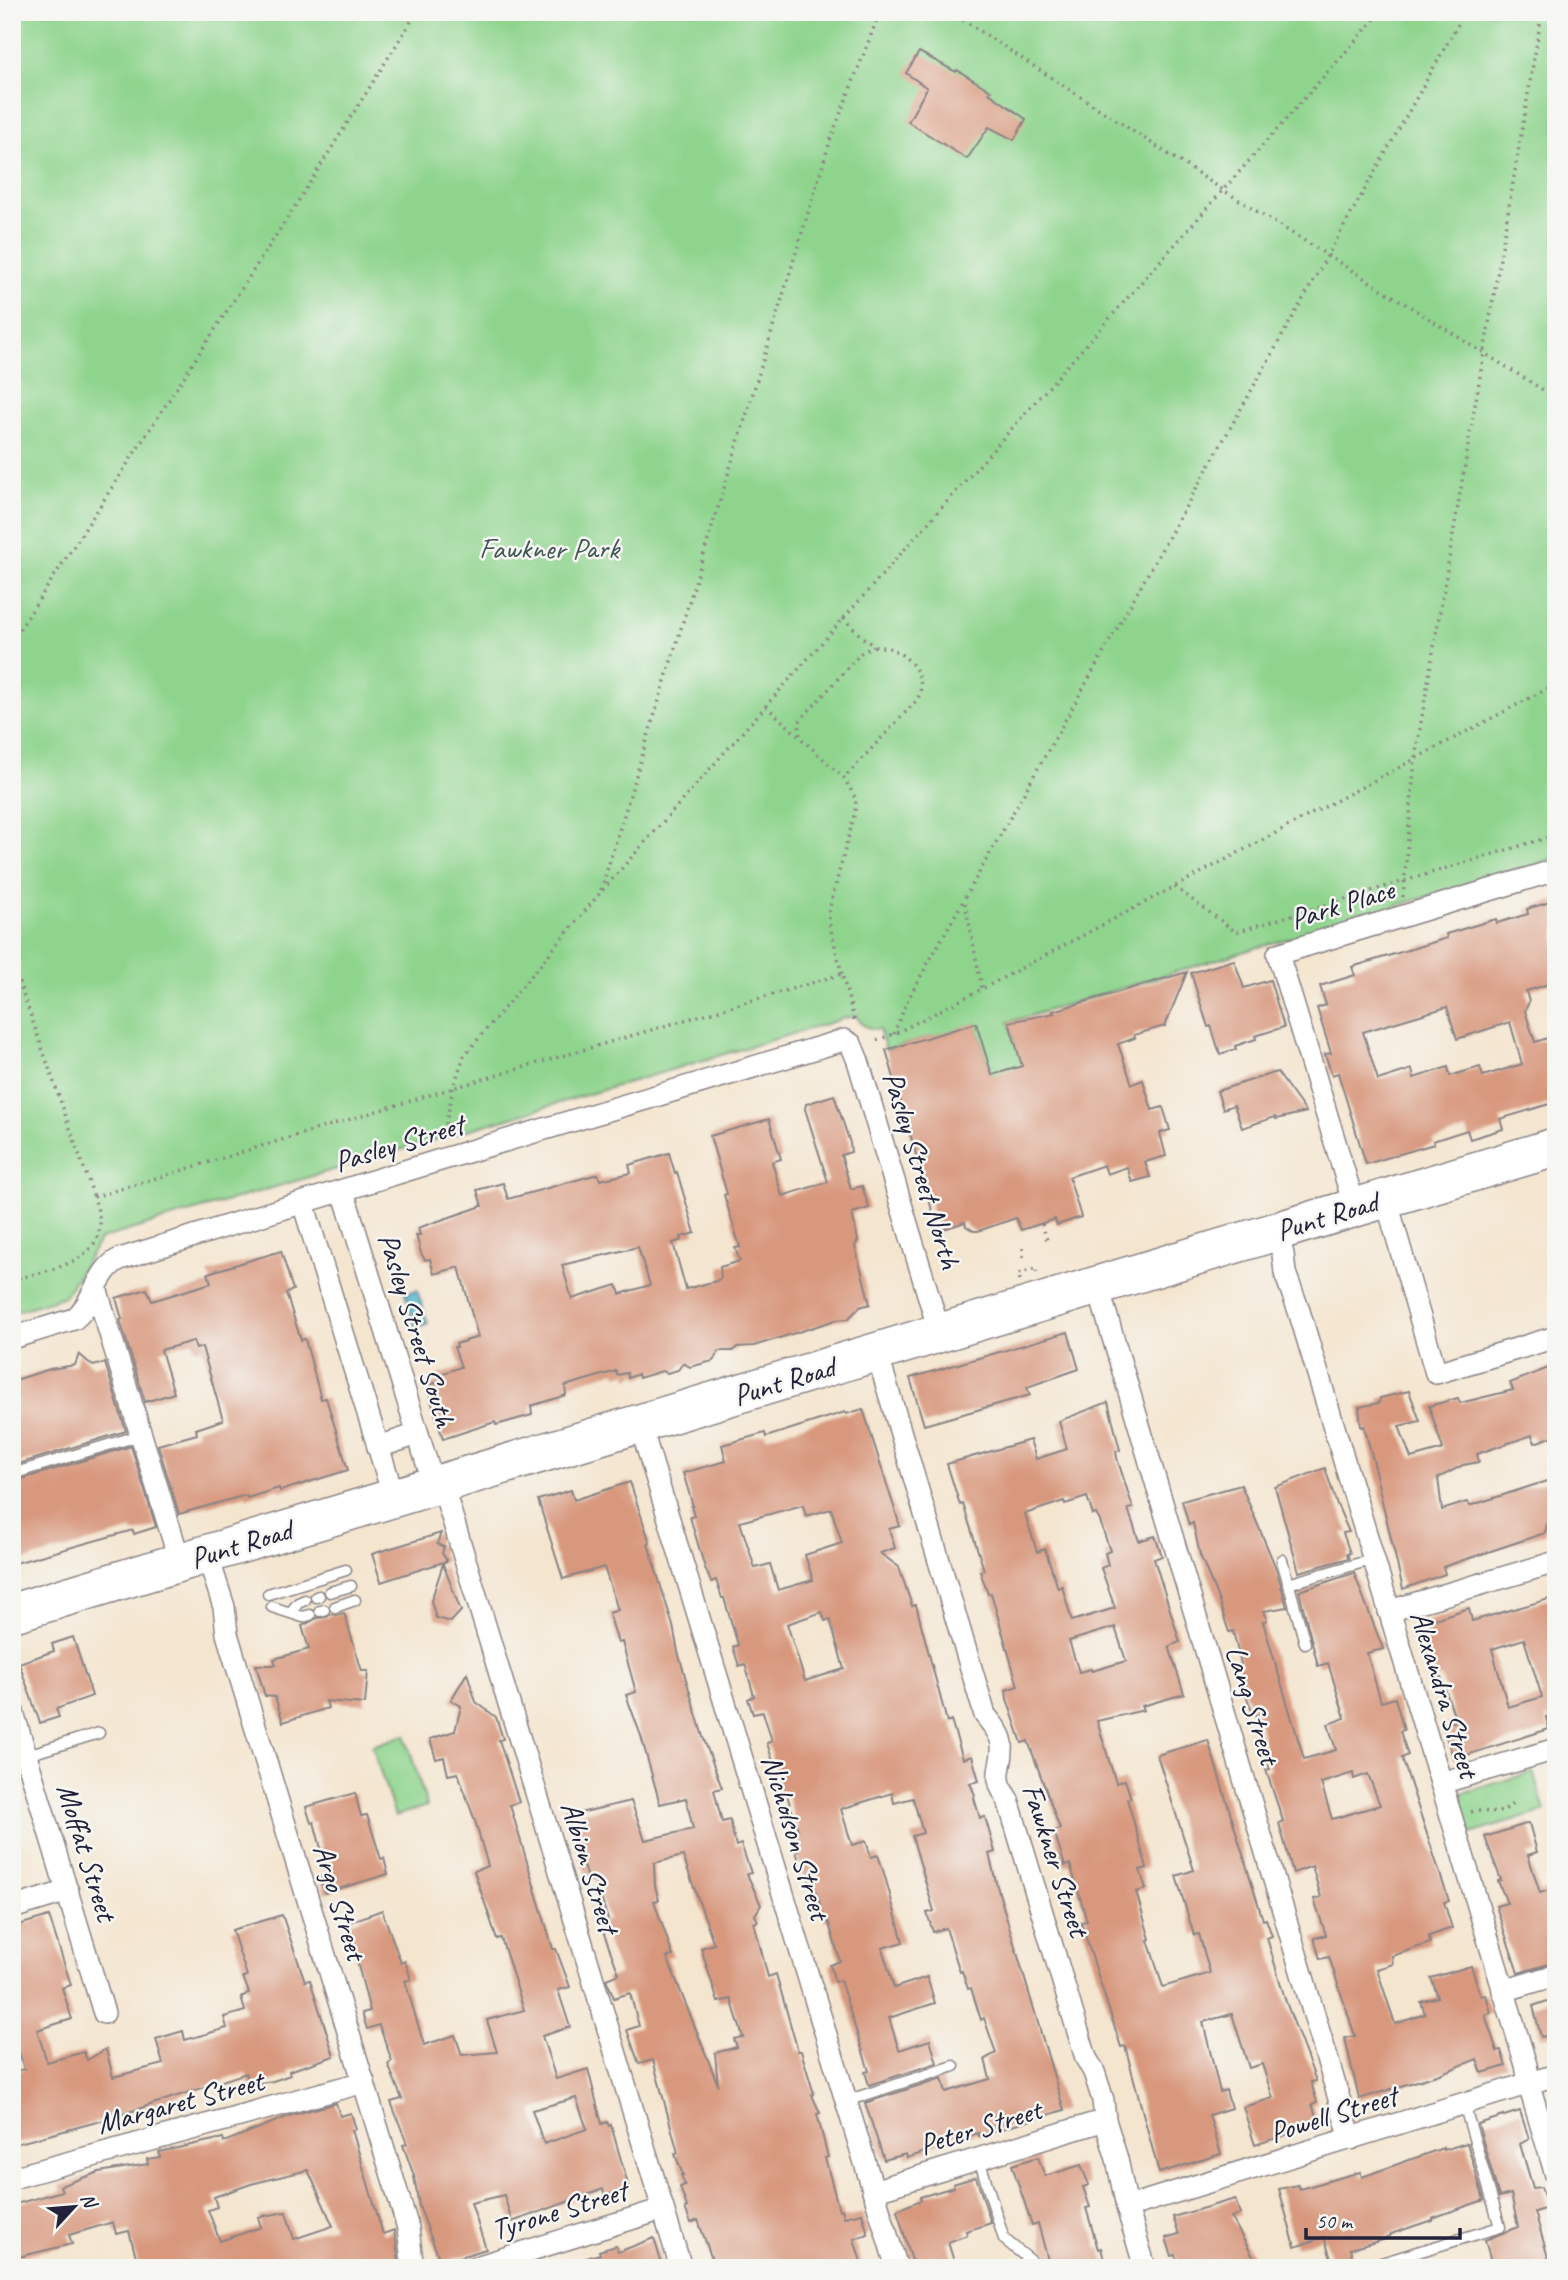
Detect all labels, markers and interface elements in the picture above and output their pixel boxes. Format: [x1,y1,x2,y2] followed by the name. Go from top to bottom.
[479,529,621,567] park label: Fawkner Park
[1286,870,1401,938] street label: Park Place
[874,1067,970,1273] street label: Pasley Street North
[330,1104,472,1181] street label: Pasley Street
[1272,1181,1387,1249] street label: Punt Road
[369,1228,465,1433] street label: Pasley Street South
[729,1346,844,1414] street label: Punt Road
[186,1509,301,1577] street label: Punt Road
[1402,1606,1489,1785] street label: Alexandra Street
[1217,1641,1290,1772] street label: Lang Street
[753,1750,840,1927] street label: Nicholson Street
[48,1779,127,1928] street label: Moffat Street
[1014,1779,1099,1944] street label: Fawkner Street
[552,1797,629,1941] street label: Albion Street
[304,1840,376,1967] street label: Argo Street
[93,2061,270,2142] street label: Margaret Street
[1265,2075,1405,2151] street label: Powell Street
[914,2090,1049,2164] street label: Peter Street
[487,2170,635,2249] street label: Tyrone Street
[38,2172,108,2242] north arrow
[75,2189,103,2213] text: N
[1306,2196,1460,2240] scale bar
[1316,2208,1354,2234] text: 50 m

